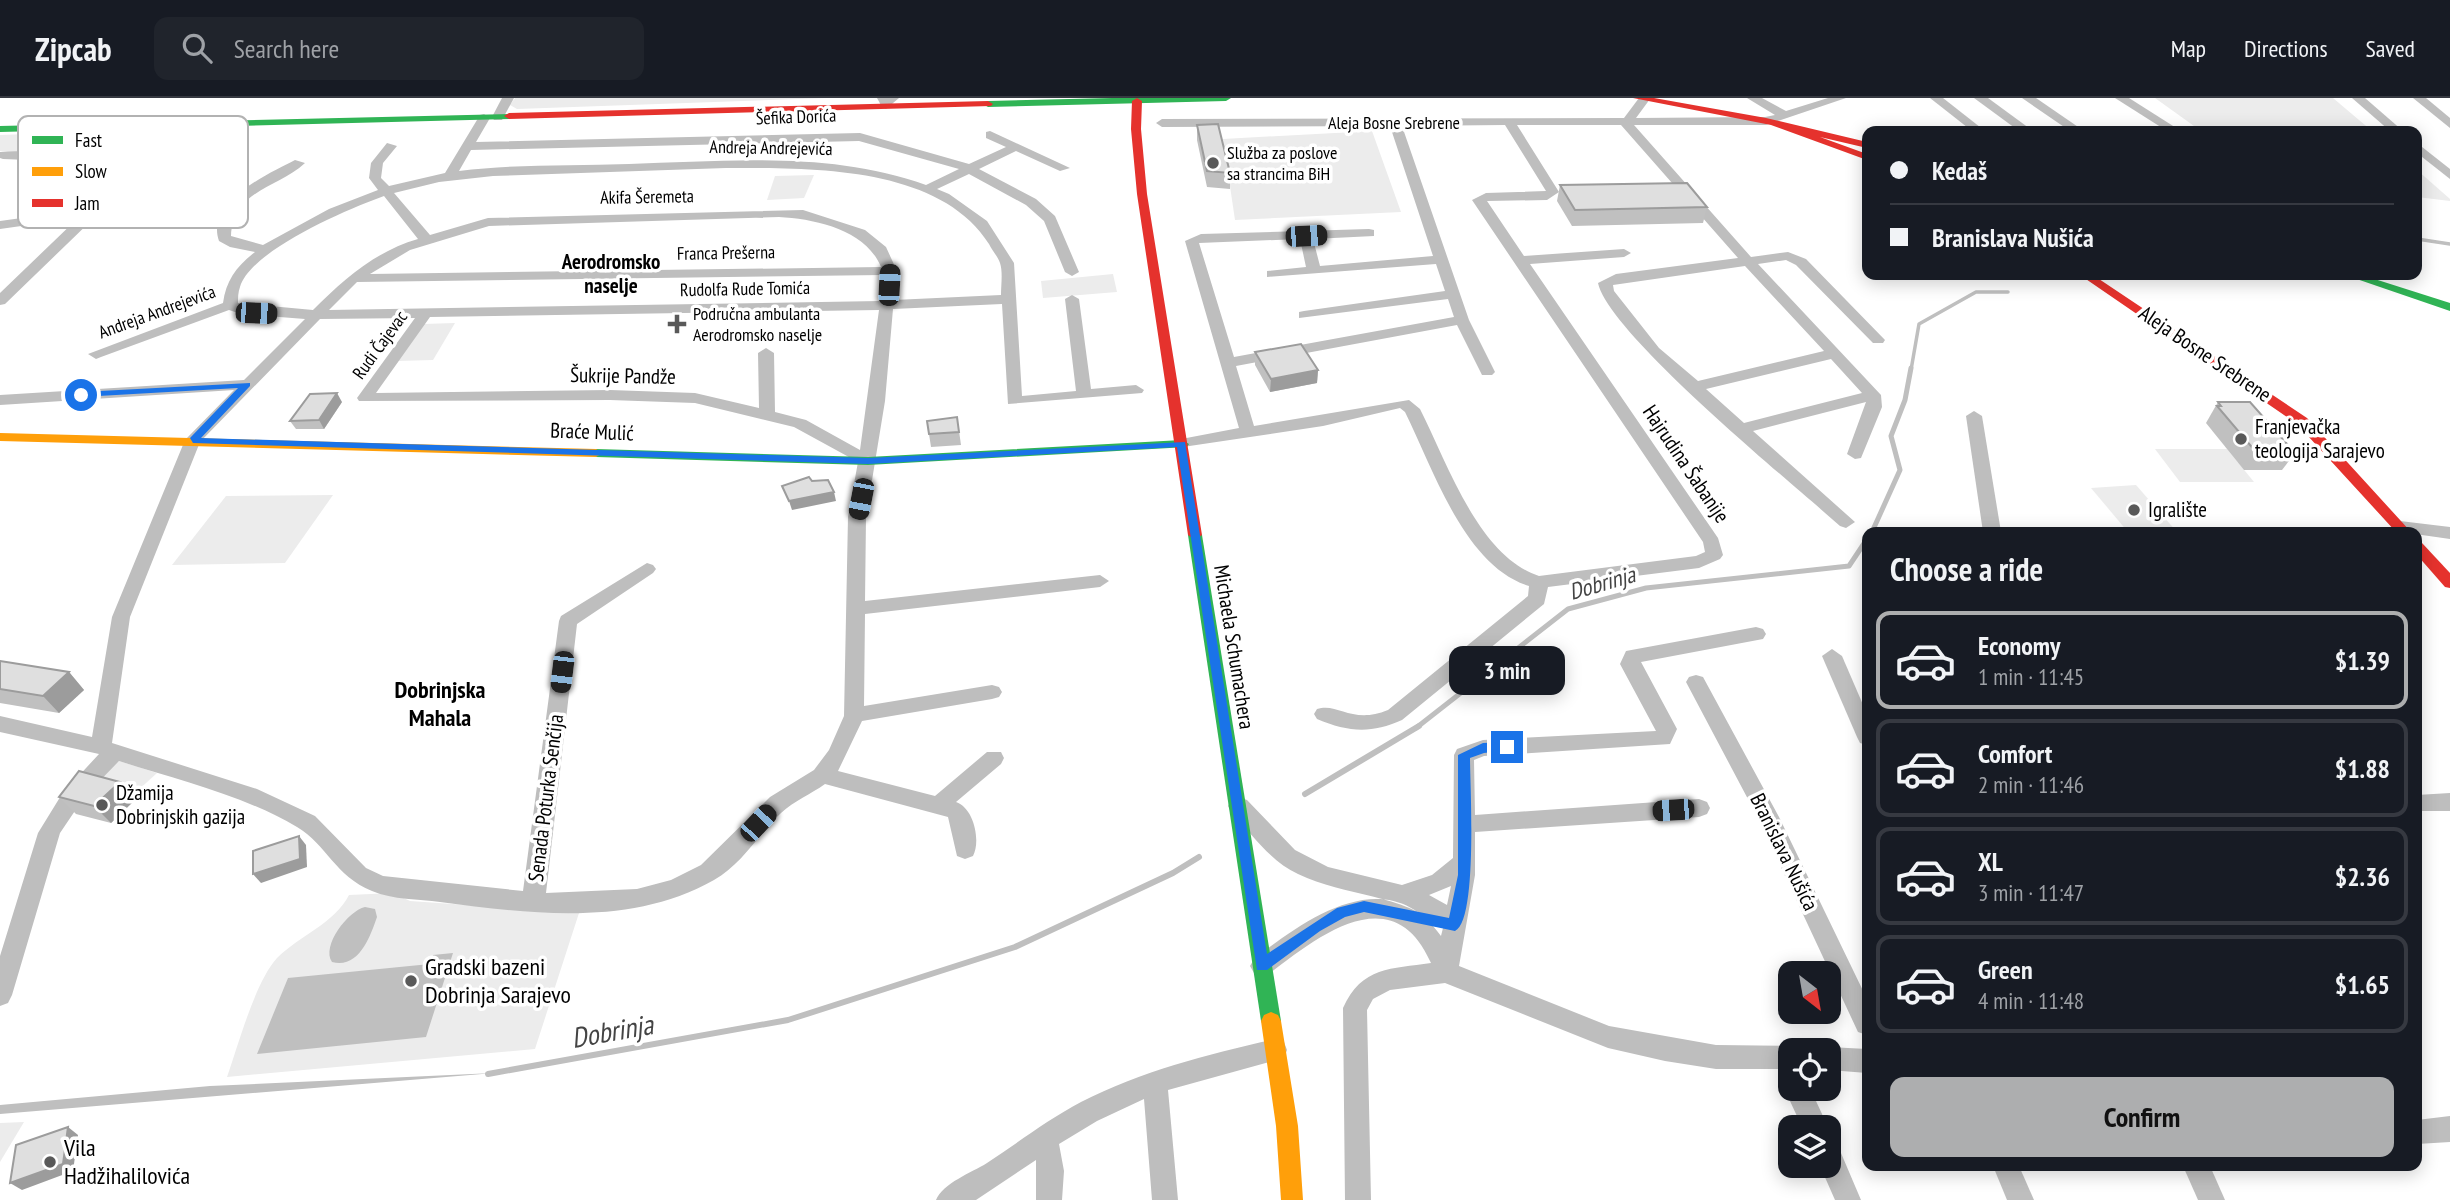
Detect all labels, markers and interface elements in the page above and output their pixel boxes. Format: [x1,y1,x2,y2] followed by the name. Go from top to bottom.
[154,17,644,80] search box
[35,27,112,70] text: Zipcab
[178,29,216,67] icon: search
[234,32,339,65] text: Search here
[2171,33,2206,64] text: Map
[2244,33,2328,64] text: Directions
[2366,33,2415,64] text: Saved
[755,104,837,129] street label: Šefika Dorića
[1328,111,1460,134] street label: Aleja Bosne Srebrene
[18,116,248,228] legend
[75,128,103,152] text: Fast
[709,135,833,160] street label: Andreja Andrejevića
[1227,141,1337,185] place label: Služba za poslove sa strancima BiH
[1932,154,1987,187] text: Kedaš
[1205,155,1221,171] marker: Služba za poslove sa strancima BiH
[75,159,108,183] text: Slow
[600,184,694,209] street label: Akifa Šeremeta
[74,191,100,215] text: Jam
[1932,221,2094,254] text: Branislava Nušića
[1285,224,1328,248] car
[677,240,775,265] street label: Franca Prešerna
[561,248,660,299] district label: Aerodromsko naselje
[878,263,901,307] car
[680,276,810,301] street label: Rudolfa Rude Tomića
[95,280,219,343] street label: Andreja Andrejevića
[2134,299,2277,408] street label: Aleja Bosne Srebrene
[235,302,278,324] car
[693,302,822,346] place label: Područna ambulanta Aerodromsko naselje
[347,306,412,383] street label: Rudi Čajevac
[667,314,687,334] marker: Područna ambulanta Aerodromsko naselje
[570,361,676,390] street label: Šukrije Pandže
[65,379,97,411] route start
[1637,400,1736,528] street label: Hajrudina Šabanije
[2255,413,2385,464] place label: Franjevačka teologija Sarajevo
[550,417,635,446] street label: Braće Mulić
[2233,431,2249,447] marker: Franjevačka teologija Sarajevo
[847,476,876,522] car
[2148,496,2207,523] place label: Igralište
[2126,502,2142,518] marker: Igralište
[1890,548,2043,590] text: Choose a ride
[1565,559,1640,606] water label: Dobrinja
[1208,563,1261,731] street label: Michaela Schumachera
[1894,629,1957,692] icon: car
[1978,629,2060,662] text: Economy
[2335,644,2390,677] text: $1.39
[1449,646,1565,694] callout: 3 min
[550,650,575,694] car
[1484,656,1530,685] text: 3 min
[1978,662,2084,691] text: 1 min · 11:45
[395,674,486,733] district label: Dobrinjska Mahala
[522,713,569,883] street label: Senada Poturka Senčija
[1491,731,1523,763] route end
[1894,737,1957,800] icon: car
[1978,737,2052,770] text: Comfort
[2335,752,2390,785] text: $1.88
[1978,770,2084,799] text: 2 min · 11:46
[116,779,245,830] place label: Džamija Dobrinjskih gazija
[1744,789,1824,915] street label: Branislava Nušića
[94,797,110,813] marker: Džamija Dobrinjskih gazija
[1652,798,1695,822] car
[736,800,781,846] car
[1894,845,1957,908] icon: car
[1978,845,2003,878] text: XL
[2335,860,2390,893] text: $2.36
[1978,878,2084,907] text: 3 min · 11:47
[425,951,571,1010] place label: Gradski bazeni Dobrinja Sarajevo
[1894,953,1957,1016] icon: car
[1978,953,2033,986] text: Green
[1778,961,1841,1024] north arrow
[1778,961,1841,1178] map controls
[2335,968,2390,1001] text: $1.65
[403,973,419,989] marker: Gradski bazeni Dobrinja Sarajevo
[1978,986,2084,1015] text: 4 min · 11:48
[568,1005,657,1056] water label: Dobrinja
[1778,1038,1841,1101] button: locate
[1890,1077,2394,1157] button: Confirm
[1778,1115,1841,1178] button: layers
[63,1132,190,1191] place label: Vila Hadžihalilovića
[42,1154,58,1170] marker: Vila Hadžihalilovića

